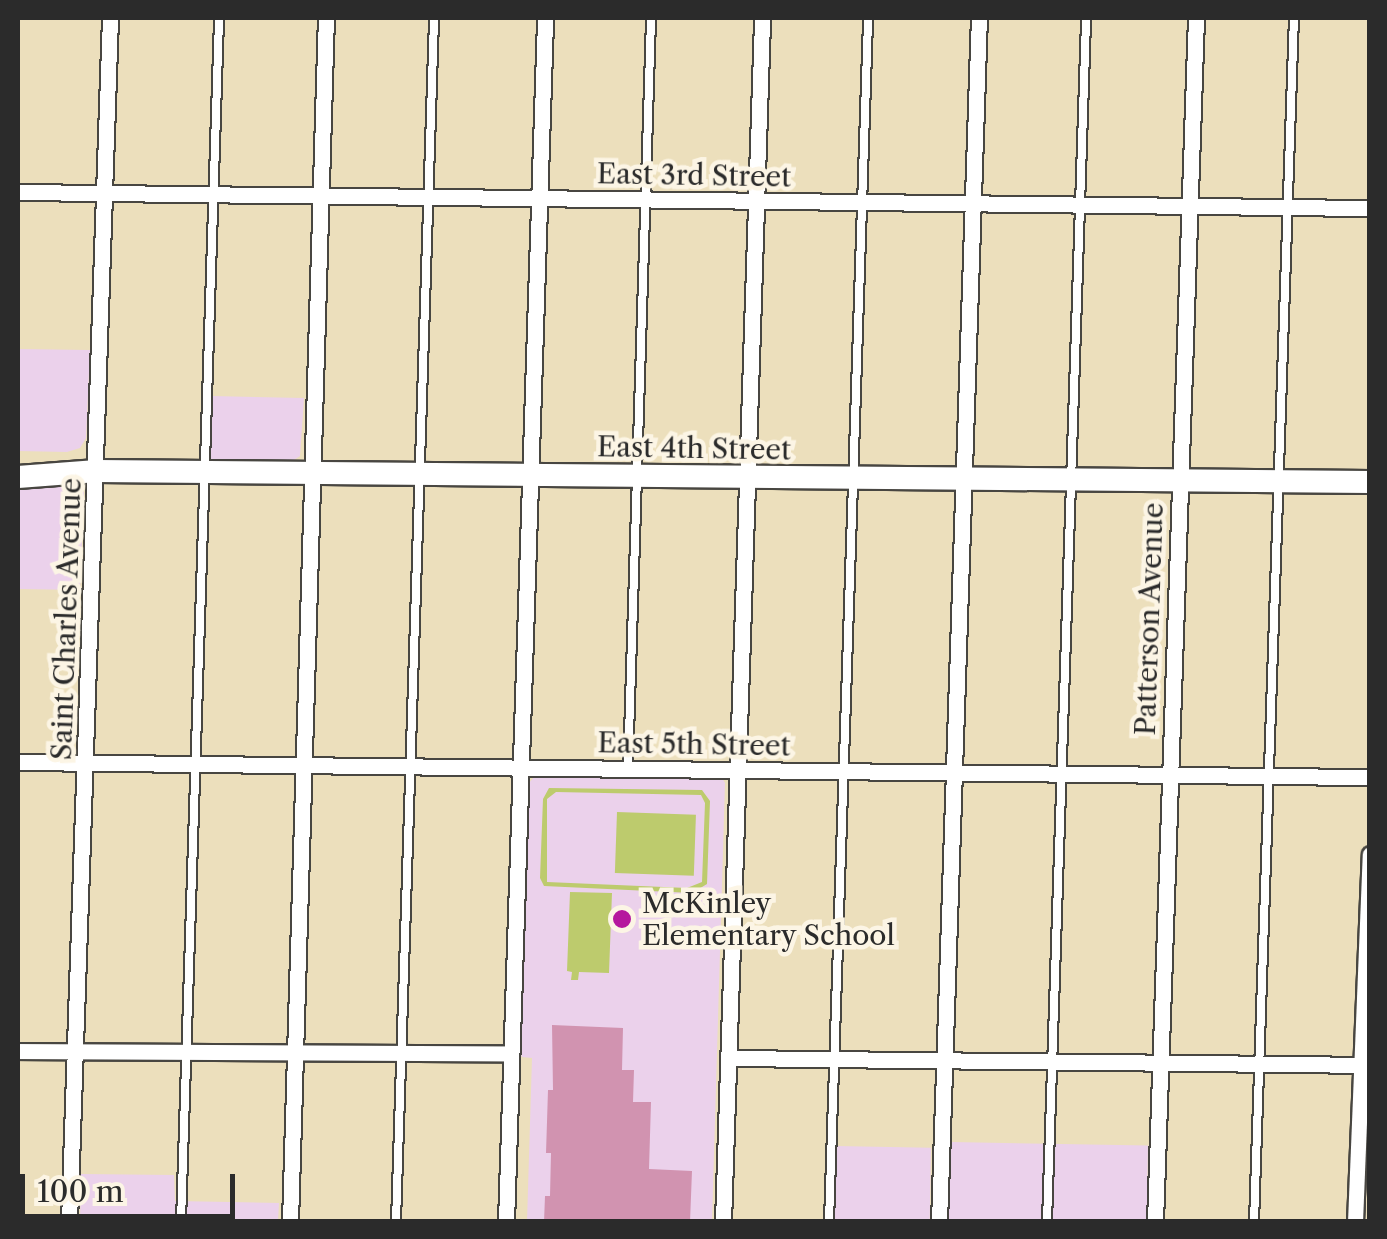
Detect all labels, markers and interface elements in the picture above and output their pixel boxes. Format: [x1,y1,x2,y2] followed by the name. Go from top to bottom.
[597,157,791,193] street label: East 3rd Street
[597,430,791,466] street label: East 4th Street
[44,477,88,761] street label: Saint Charles Avenue
[1128,501,1170,737] street label: Patterson Avenue
[597,726,791,762] street label: East 5th Street
[642,886,896,952] place label: McKinley Elementary School
[611,908,633,930] marker: McKinley Elementary School
[25,1154,240,1216] scale bar
[37,1173,124,1210] text: 100 m

